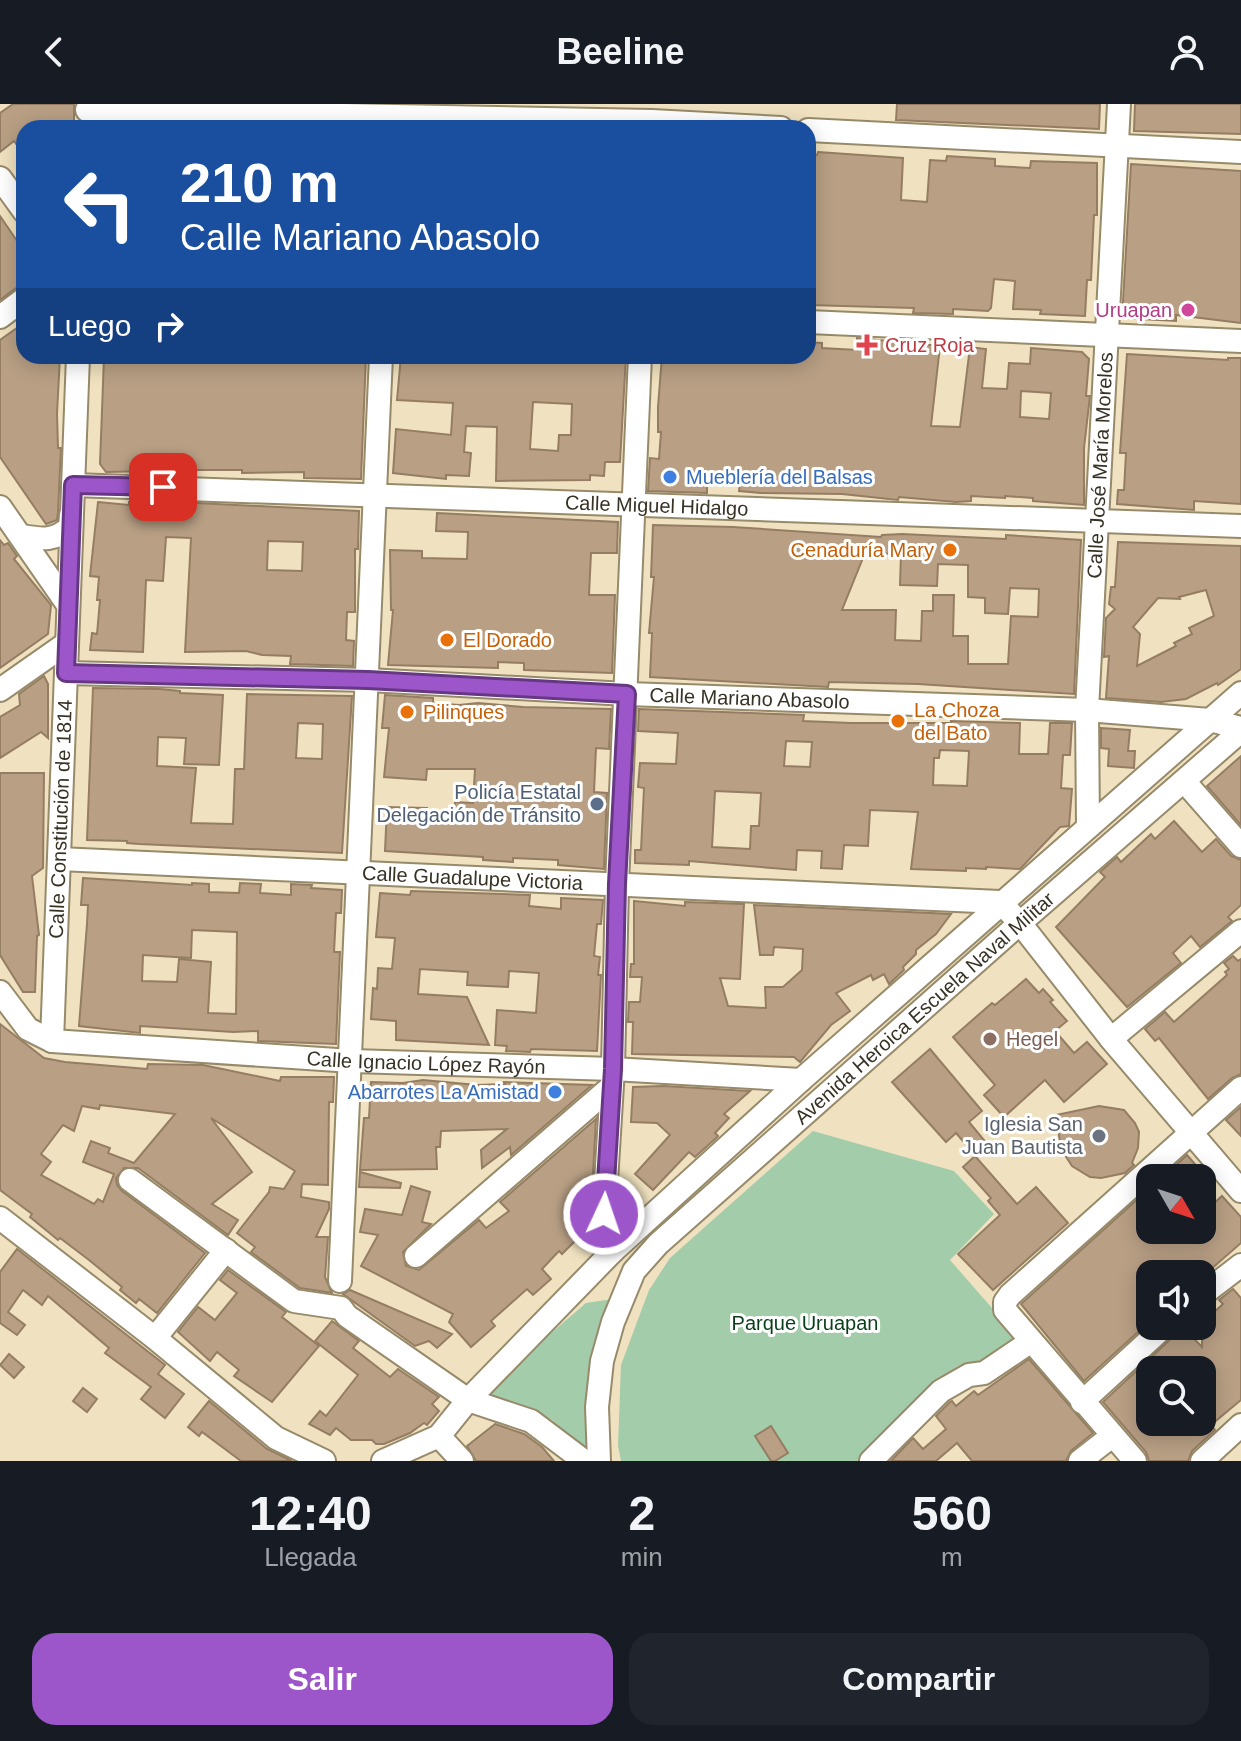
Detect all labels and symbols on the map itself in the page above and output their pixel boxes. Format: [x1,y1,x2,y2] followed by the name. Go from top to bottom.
[1095,299,1172,321] place label: Uruapan
[1179,301,1197,319] marker: Uruapan
[856,334,878,356] marker: Cruz Roja
[885,334,975,356] place label: Cruz Roja
[1083,351,1117,579] street label: Calle José María Morelos
[129,453,197,521] pin
[686,466,873,488] place label: Mueblería del Balsas
[661,468,679,486] marker: Mueblería del Balsas
[565,491,749,520] street label: Calle Miguel Hidalgo
[791,539,934,561] place label: Cenaduría Mary
[941,541,959,559] marker: Cenaduría Mary
[463,629,552,651] place label: El Dorado
[438,631,456,649] marker: El Dorado
[649,684,850,713] street label: Calle Mariano Abasolo
[45,699,76,939] street label: Calle Constitución de 1814
[914,699,1000,744] place label: La Choza del Bato
[423,701,504,723] place label: Pilinques
[398,703,416,721] marker: Pilinques
[889,712,907,730] marker: La Choza del Bato
[376,781,581,826] place label: Policía Estatal Delegación de Tránsito
[588,795,606,813] marker: Policía Estatal Delegación de Tránsito
[362,862,584,894] street label: Calle Guadalupe Victoria
[790,887,1059,1129] street label: Avenida Heroica Escuela Naval Militar
[1006,1028,1058,1050] place label: Hegel
[981,1030,999,1048] marker: Hegel
[306,1047,546,1078] street label: Calle Ignacio López Rayón
[348,1081,539,1103] place label: Abarrotes La Amistad
[546,1083,564,1101] marker: Abarrotes La Amistad
[962,1113,1084,1158] place label: Iglesia San Juan Bautista
[1090,1127,1108,1145] marker: Iglesia San Juan Bautista
[1136,1164,1216,1244] north arrow
[562,1172,646,1256] position arrow
[732,1312,878,1334] park label: Parque Uruapan

